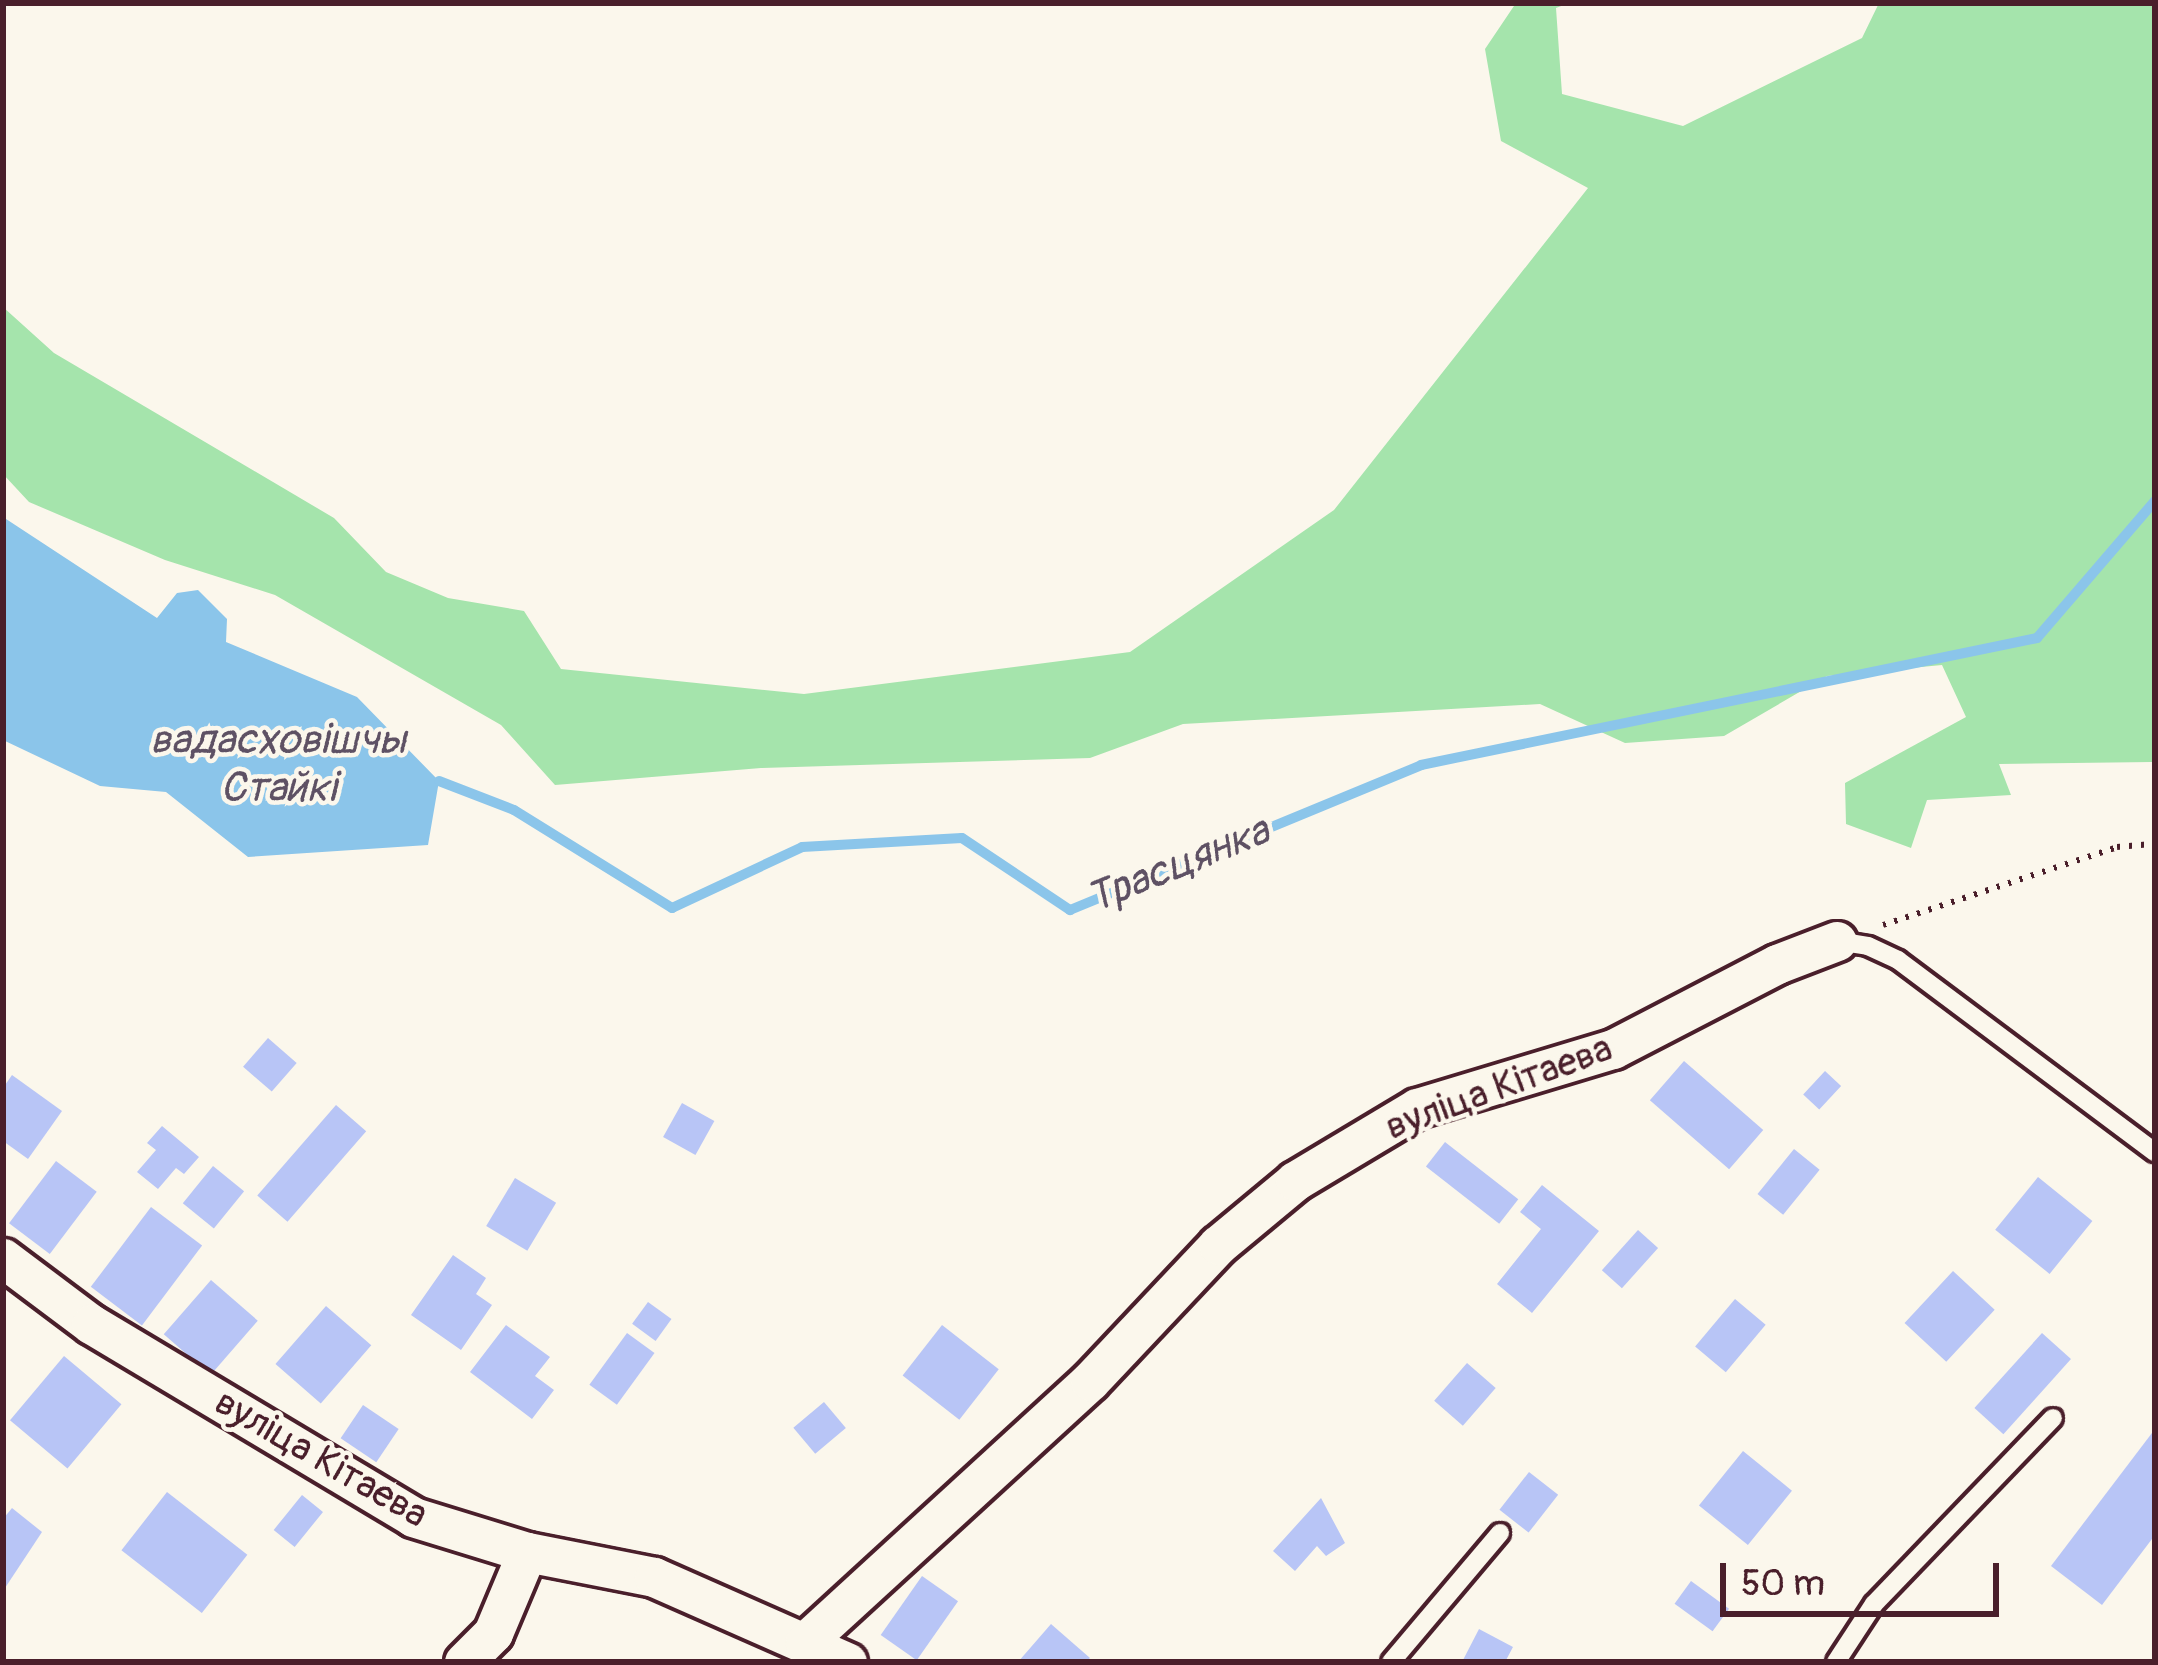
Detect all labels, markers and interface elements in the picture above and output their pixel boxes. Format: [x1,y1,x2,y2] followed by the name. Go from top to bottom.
[150,715,406,813] water label: вадасховішчы Стайкі
[1079,806,1277,924] water label: Трасцянка
[1379,1025,1619,1151] street label: вуліца Кітаева
[206,1379,436,1539] street label: вуліца Кітаева
[1726,1539,2005,1613] scale bar
[1741,1561,1825,1606] text: 50 m

